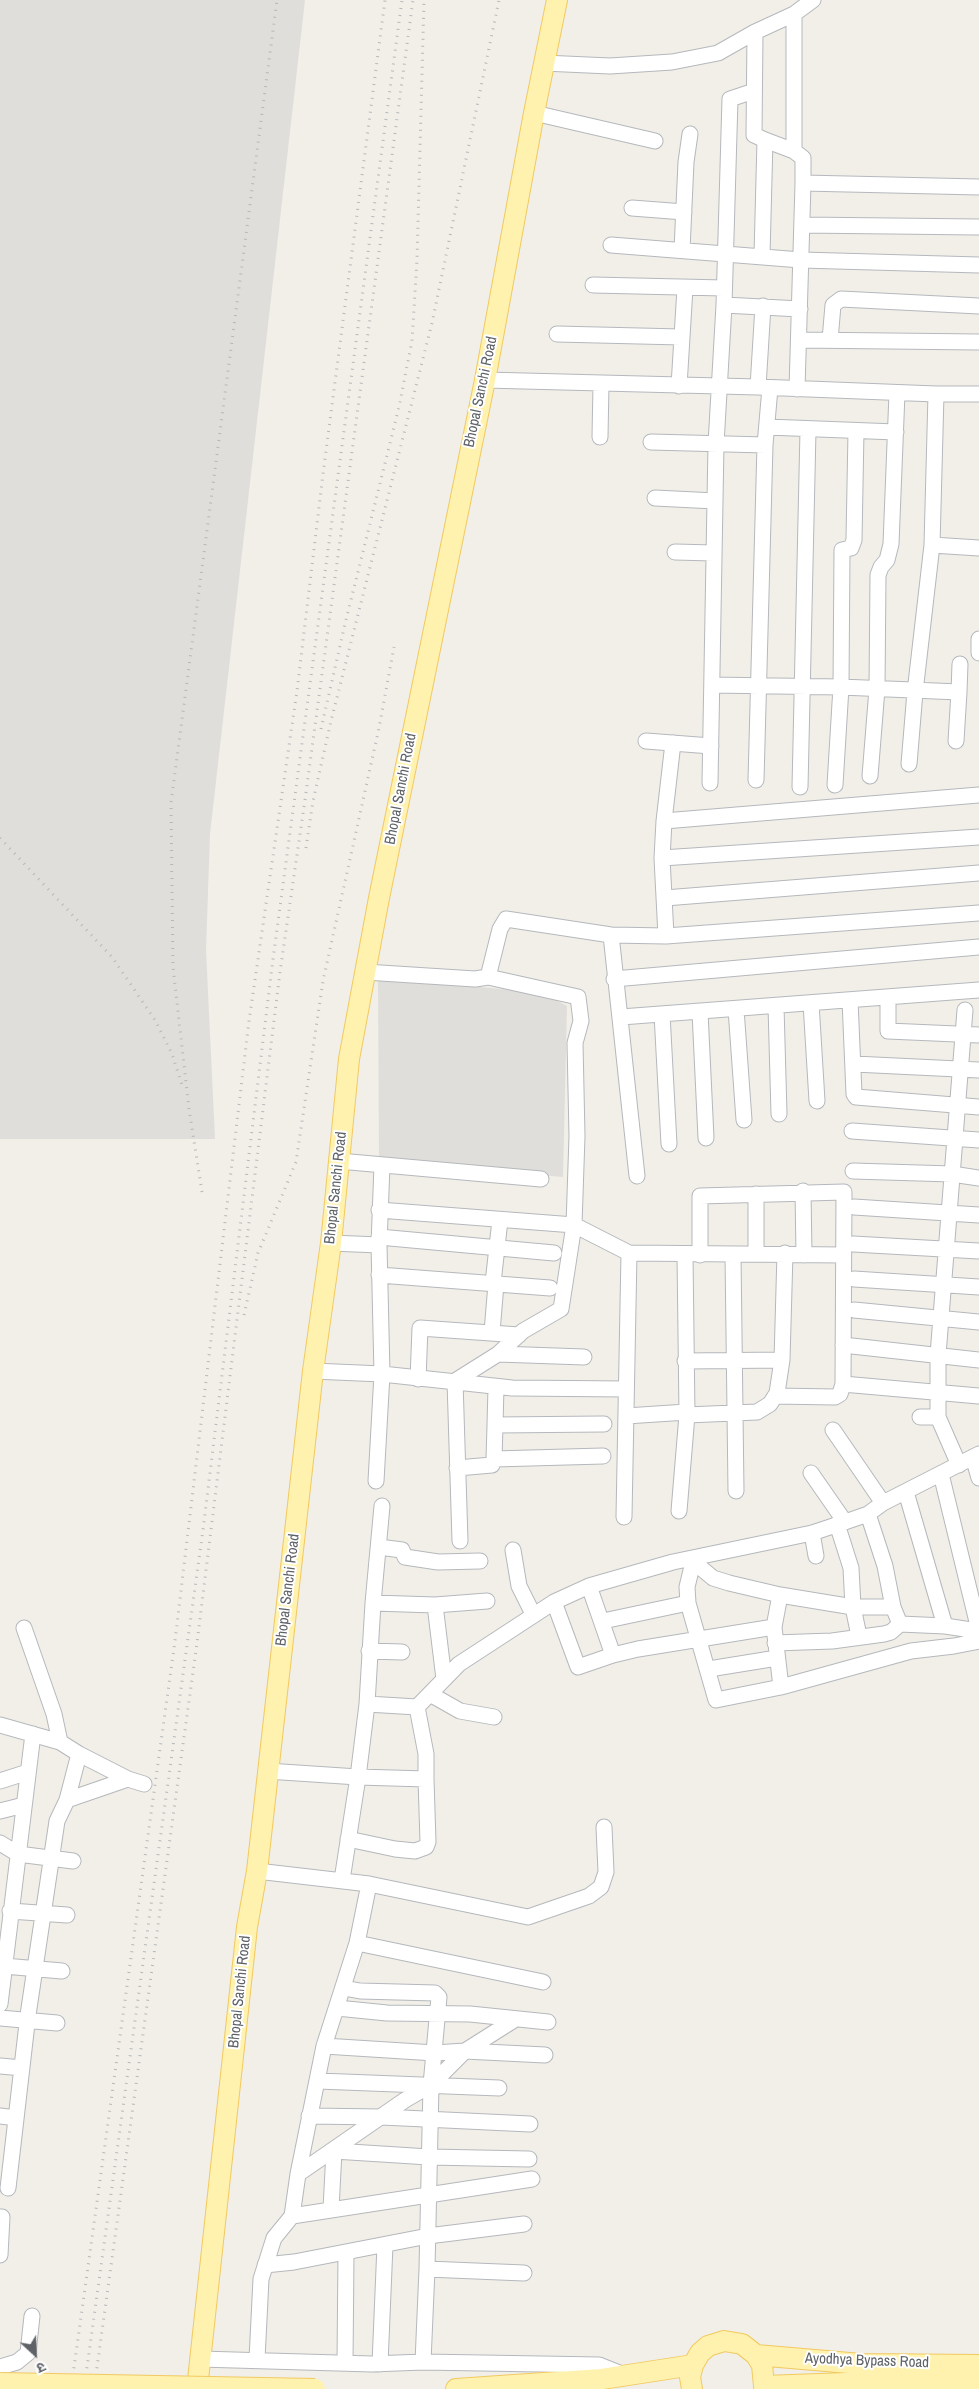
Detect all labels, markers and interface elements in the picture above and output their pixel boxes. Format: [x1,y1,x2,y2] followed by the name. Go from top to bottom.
[460,335,502,449] street label: Bhopal Sanchi Road
[381,732,421,846] street label: Bhopal Sanchi Road
[321,1131,351,1245] street label: Bhopal Sanchi Road
[272,1533,304,1647] street label: Bhopal Sanchi Road
[225,1935,255,2049] street label: Bhopal Sanchi Road
[10,2329,60,2379] north arrow
[805,2350,929,2372] street label: Ayodhya Bypass Road
[34,2358,49,2377] text: उ

